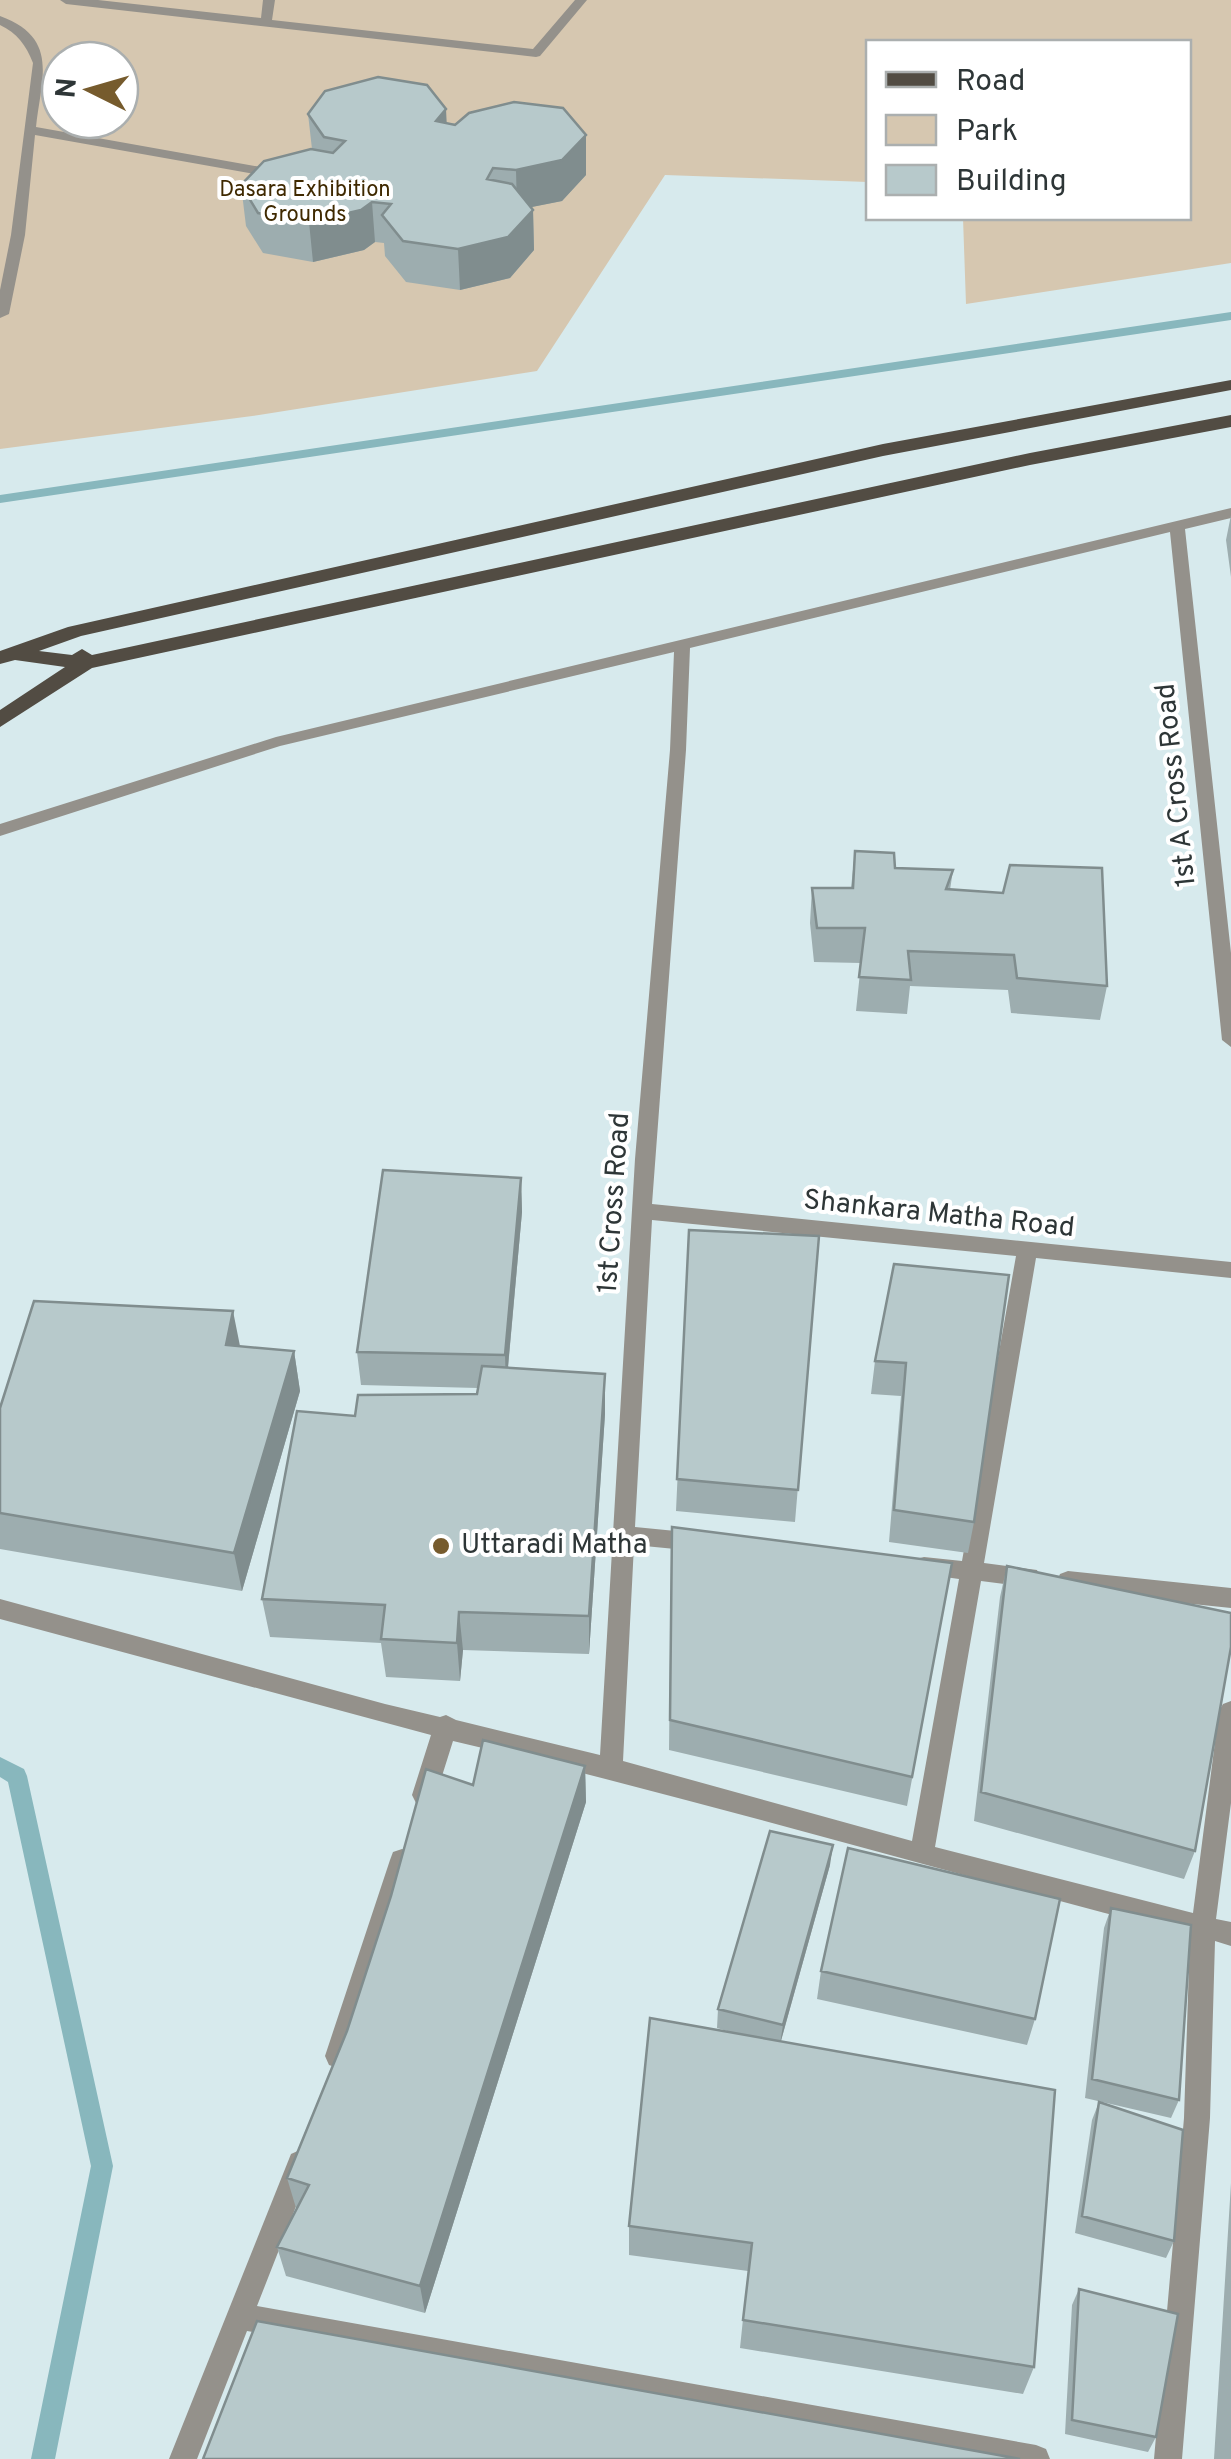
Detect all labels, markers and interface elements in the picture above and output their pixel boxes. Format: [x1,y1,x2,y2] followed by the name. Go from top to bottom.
[40,40,140,140] north arrow
[866,40,1191,220] legend
[956,64,1025,101] text: Road
[49,76,87,100] text: N
[956,114,1018,151] text: Park
[956,164,1067,201] text: Building
[219,177,391,229] park label: Dasara Exhibition Grounds
[1148,681,1206,889] street label: 1st A Cross Road
[591,1111,639,1295] street label: 1st Cross Road
[802,1183,1076,1247] street label: Shankara Matha Road
[461,1528,647,1564] place label: Uttaradi Matha
[430,1535,452,1557] marker: Uttaradi Matha

